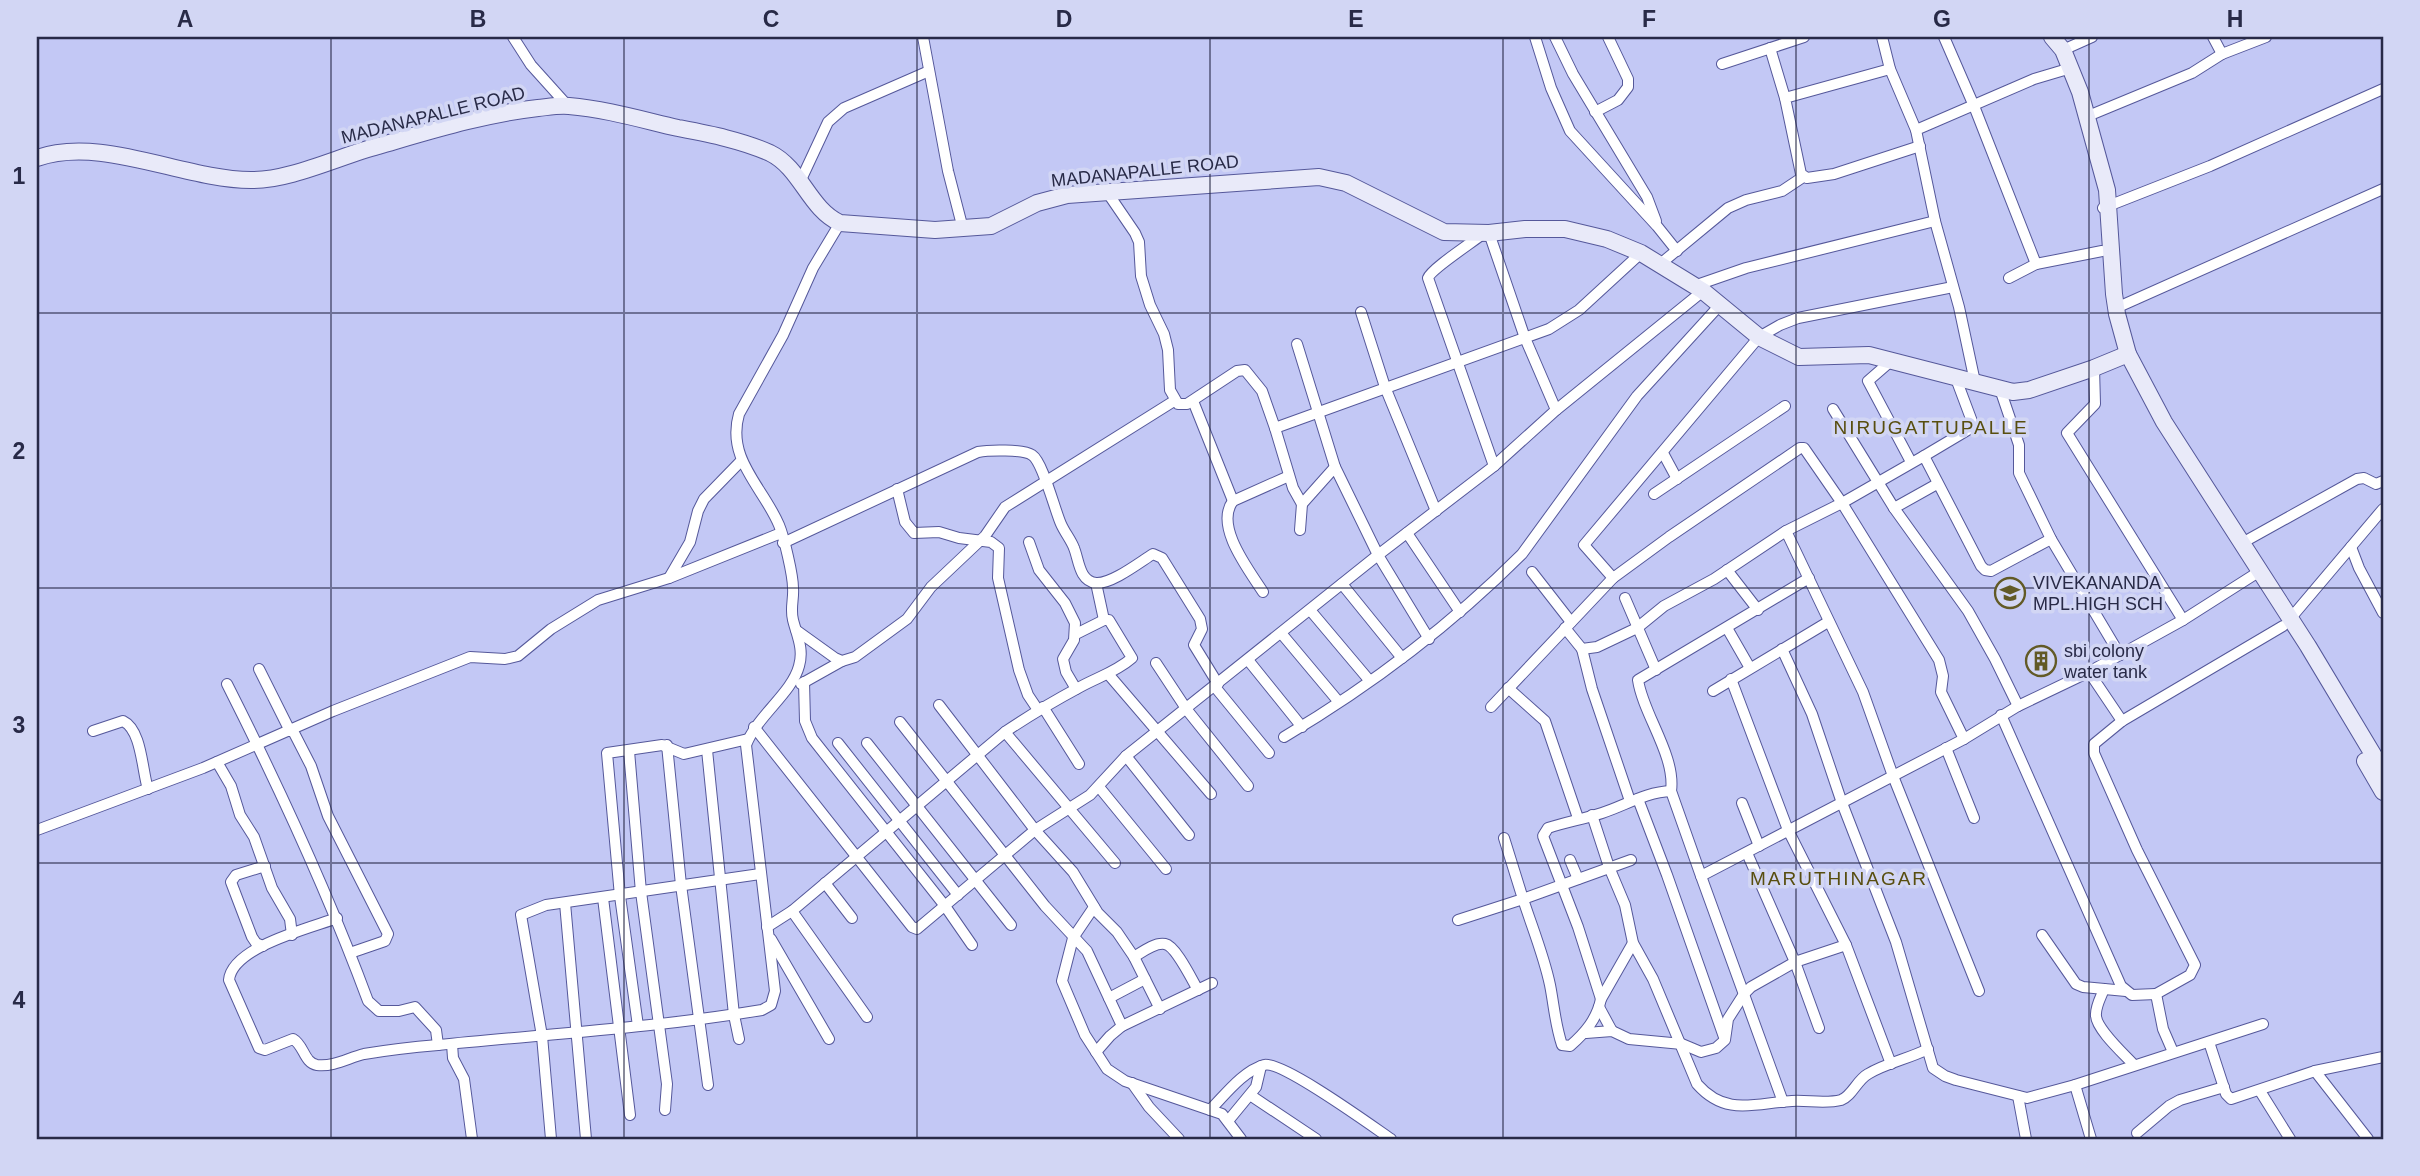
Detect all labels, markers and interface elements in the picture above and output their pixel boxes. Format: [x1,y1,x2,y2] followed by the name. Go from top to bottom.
[177,6,193,32] text: A
[470,6,486,32] text: B
[763,6,779,32] text: C
[1056,6,1072,32] text: D
[1348,6,1364,32] text: E
[1642,6,1656,32] text: F
[1933,6,1951,32] text: G
[2227,6,2243,32] text: H
[339,82,527,148] street label: MADANAPALLE ROAD
[1050,151,1240,191] street label: MADANAPALLE ROAD
[13,163,26,189] text: 1
[1833,417,2029,438] district label: NIRUGATTUPALLE
[13,438,25,464] text: 2
[2033,573,2163,614] place label: VIVEKANANDA MPL.HIGH SCH
[1993,576,2027,610] school or university icon: VIVEKANANDA MPL.HIGH SCH
[2063,641,2148,682] place label: sbi colony water tank
[2024,644,2058,678] building icon: sbi colony water tank
[13,712,25,738] text: 3
[1750,868,1928,889] district label: MARUTHINAGAR
[13,987,26,1013] text: 4

